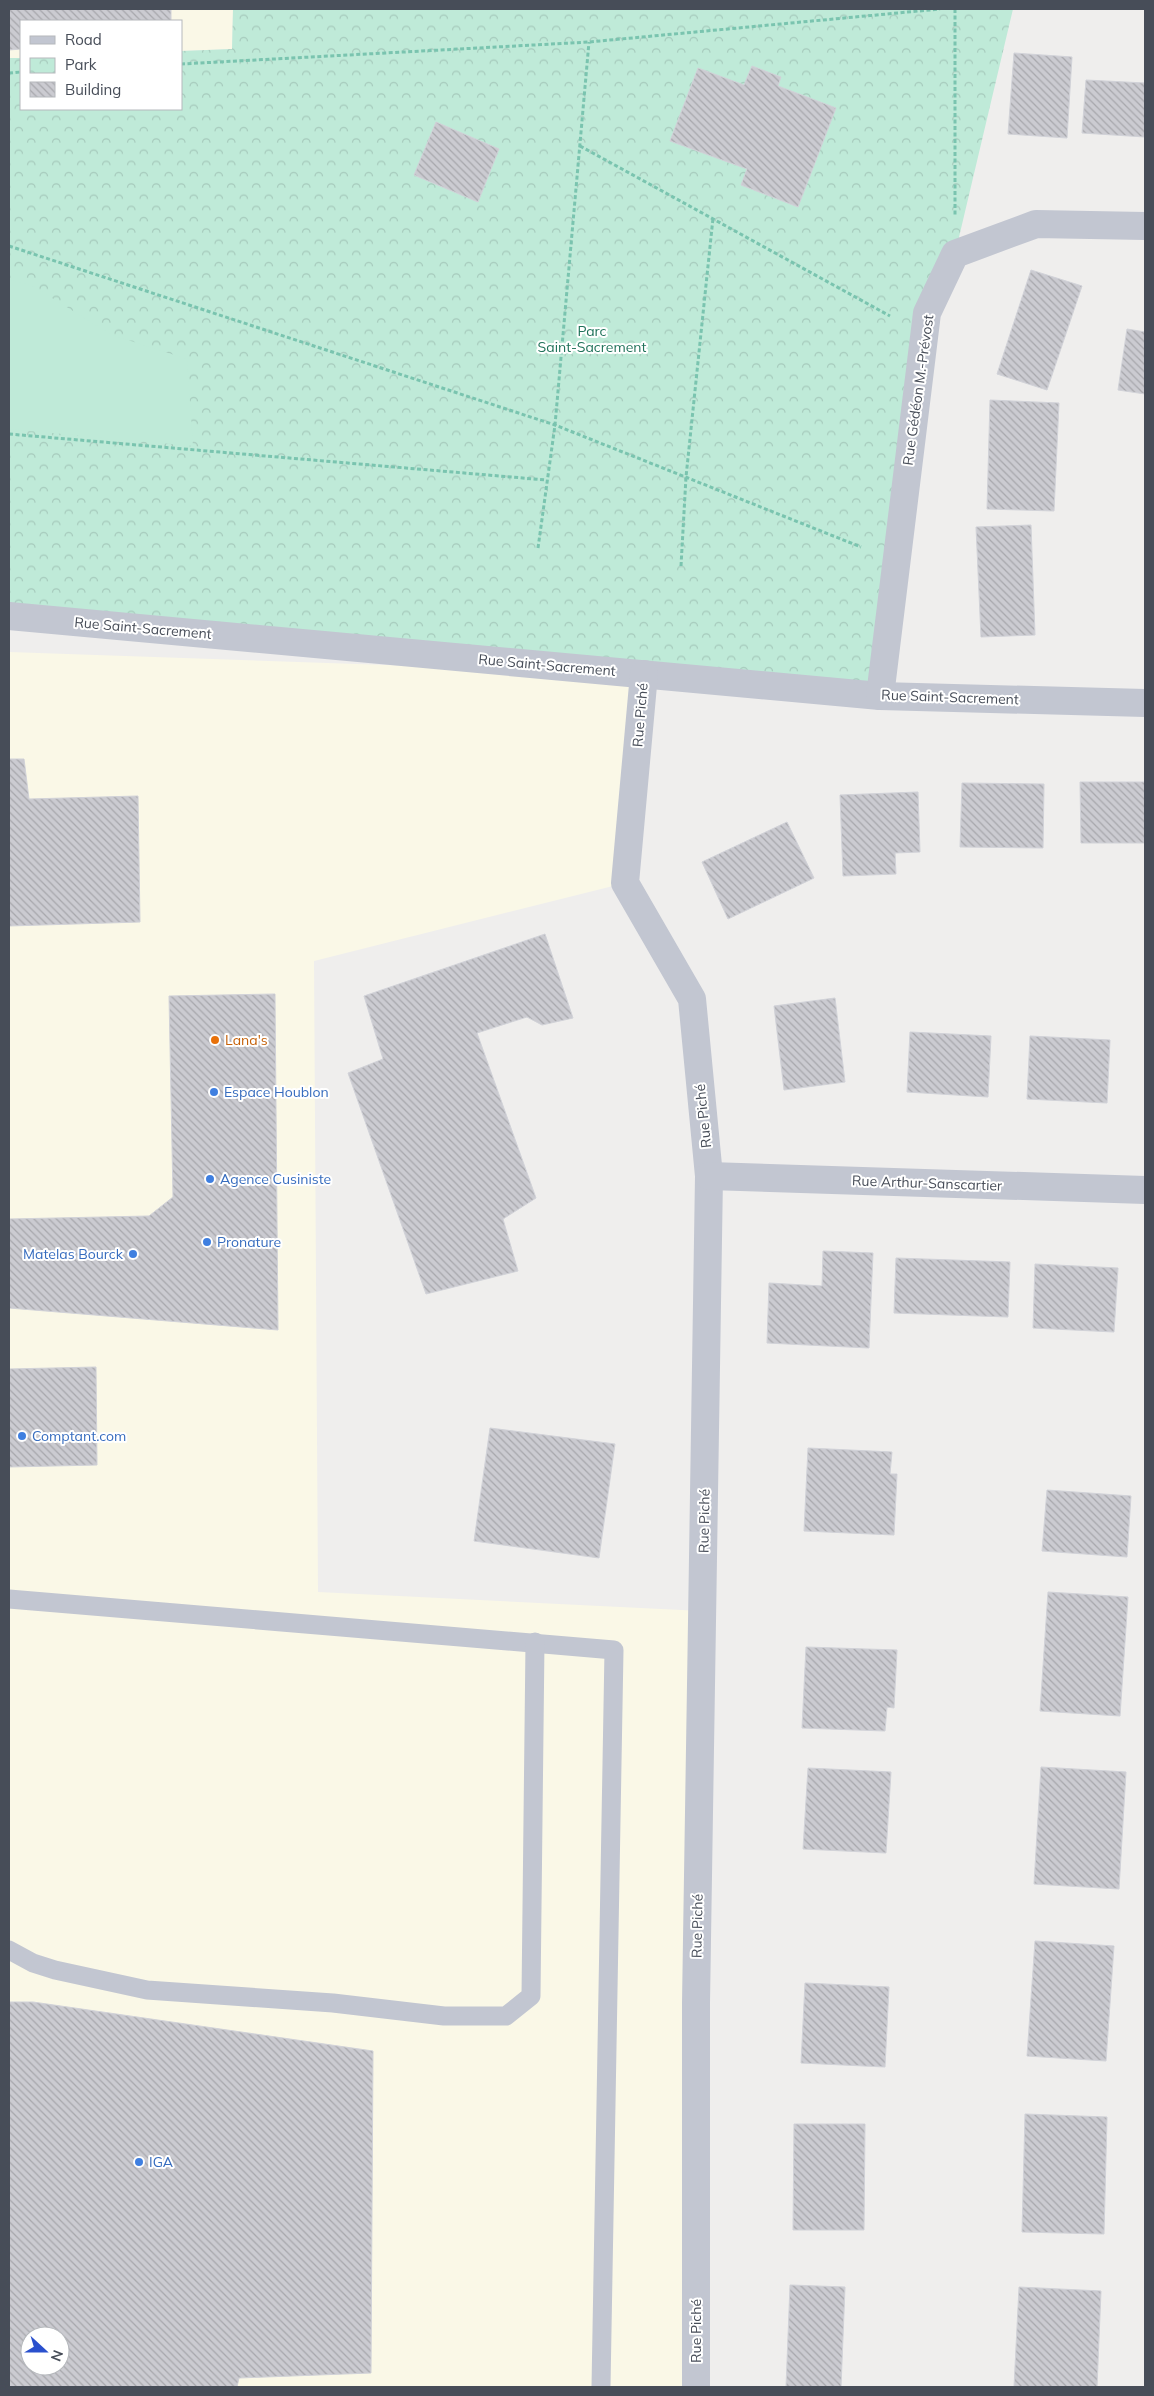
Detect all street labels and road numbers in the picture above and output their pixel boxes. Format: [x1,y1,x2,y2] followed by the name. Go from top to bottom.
[899,313,937,466] street label: Rue Gédéon M.-Prévost
[74,613,213,643] street label: Rue Saint-Sacrement
[478,650,617,680] street label: Rue Saint-Sacrement
[628,682,652,748] street label: Rue Piché
[881,686,1019,708] street label: Rue Saint-Sacrement
[691,1083,715,1149] street label: Rue Piché
[852,1171,1003,1195] street label: Rue Arthur-Sanscartier
[694,1489,714,1553] street label: Rue Piché
[687,1894,707,1958] street label: Rue Piché
[687,2299,705,2363] street label: Rue Piché

